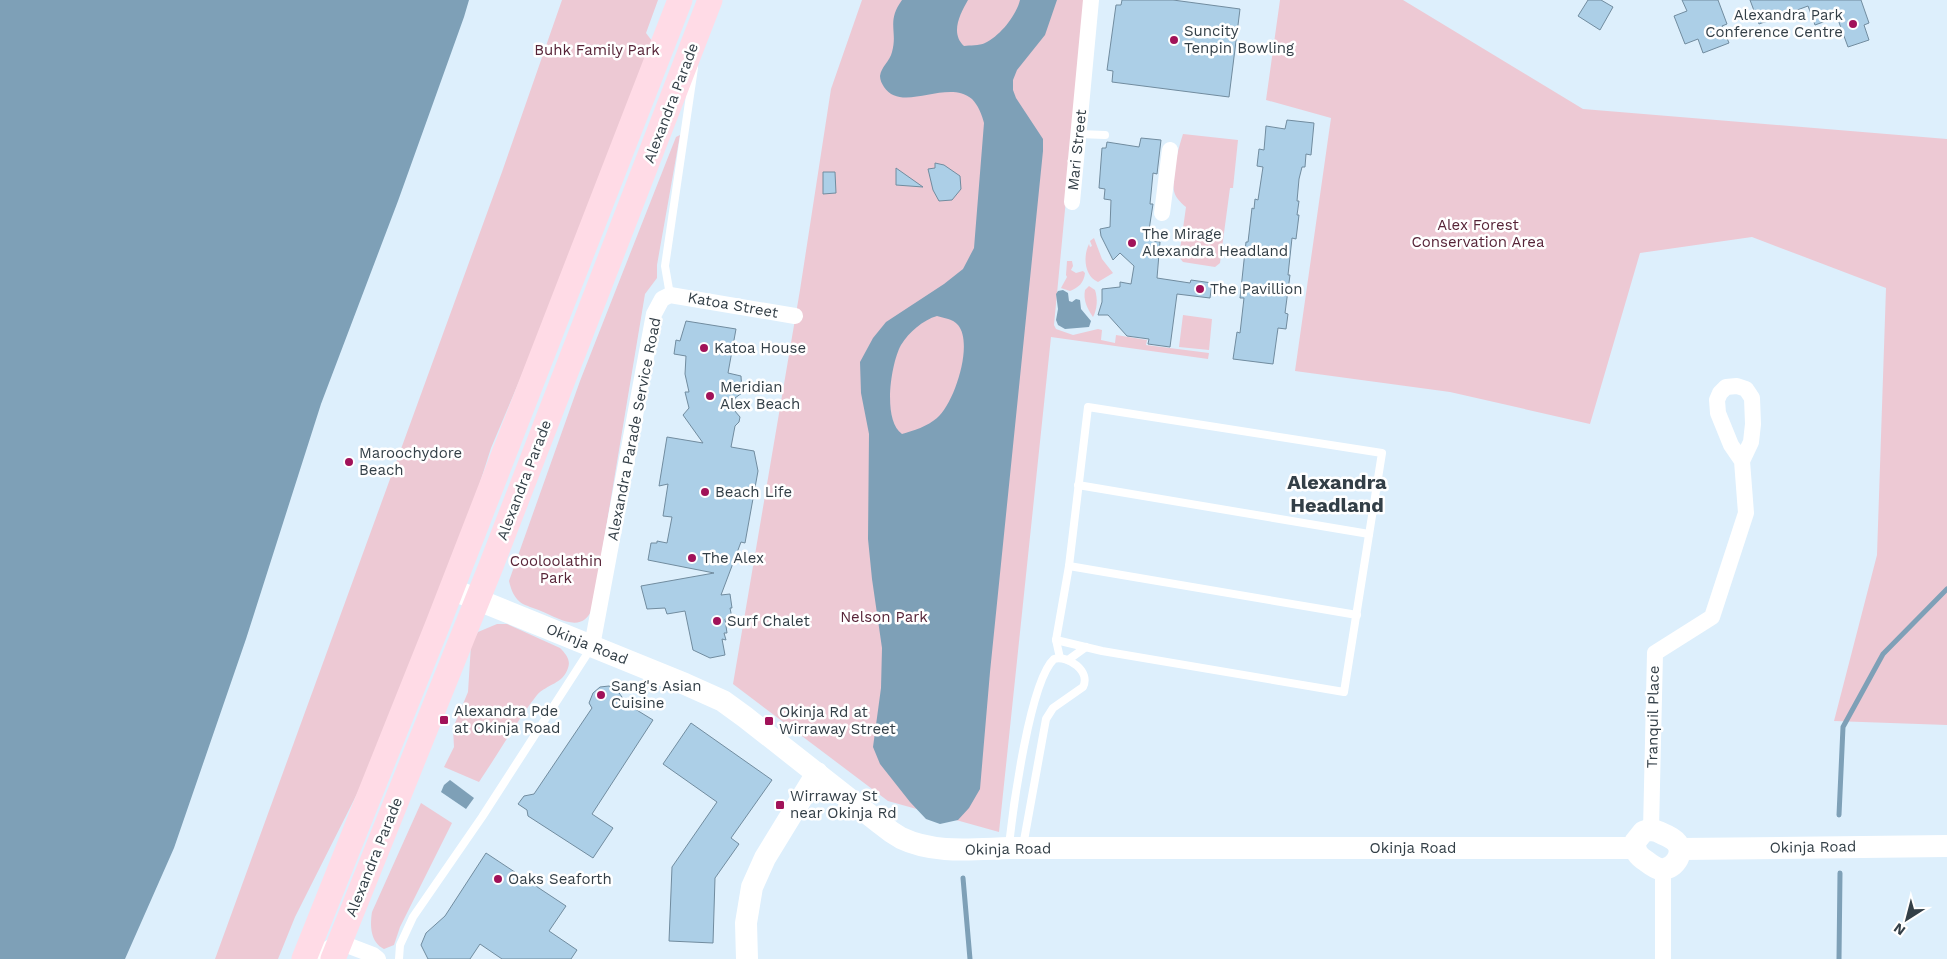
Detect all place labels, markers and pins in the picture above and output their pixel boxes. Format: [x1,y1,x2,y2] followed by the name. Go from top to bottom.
[1705,6,1843,41] place label: Alexandra Park Conference Centre
[1847,18,1859,30] marker: Alexandra Park Conference Centre
[1184,22,1294,57] place label: Suncity Tenpin Bowling
[1168,34,1180,46] marker: Suncity Tenpin Bowling
[1142,225,1288,260] place label: The Mirage Alexandra Headland
[1126,237,1138,249] marker: The Mirage Alexandra Headland
[1210,280,1302,298] place label: The Pavillion
[1194,283,1206,295] marker: The Pavillion
[714,339,806,357] place label: Katoa House
[698,342,710,354] marker: Katoa House
[720,378,800,413] place label: Meridian Alex Beach
[704,390,716,402] marker: Meridian Alex Beach
[359,444,462,479] place label: Maroochydore Beach
[343,456,355,468] marker: Maroochydore Beach
[715,483,792,501] place label: Beach Life
[699,486,711,498] marker: Beach Life
[702,549,764,567] place label: The Alex
[686,552,698,564] marker: The Alex
[727,612,810,630] place label: Surf Chalet
[711,615,723,627] marker: Surf Chalet
[611,677,702,712] place label: Sang's Asian Cuisine
[595,689,607,701] marker: Sang's Asian Cuisine
[454,702,560,737] place label: Alexandra Pde at Okinja Road
[779,703,897,738] place label: Okinja Rd at Wirraway Street
[438,714,450,726] marker: Alexandra Pde at Okinja Road
[763,715,775,727] marker: Okinja Rd at Wirraway Street
[790,787,897,822] place label: Wirraway St near Okinja Rd
[774,799,786,811] marker: Wirraway St near Okinja Rd
[508,870,612,888] place label: Oaks Seaforth
[492,873,504,885] marker: Oaks Seaforth

